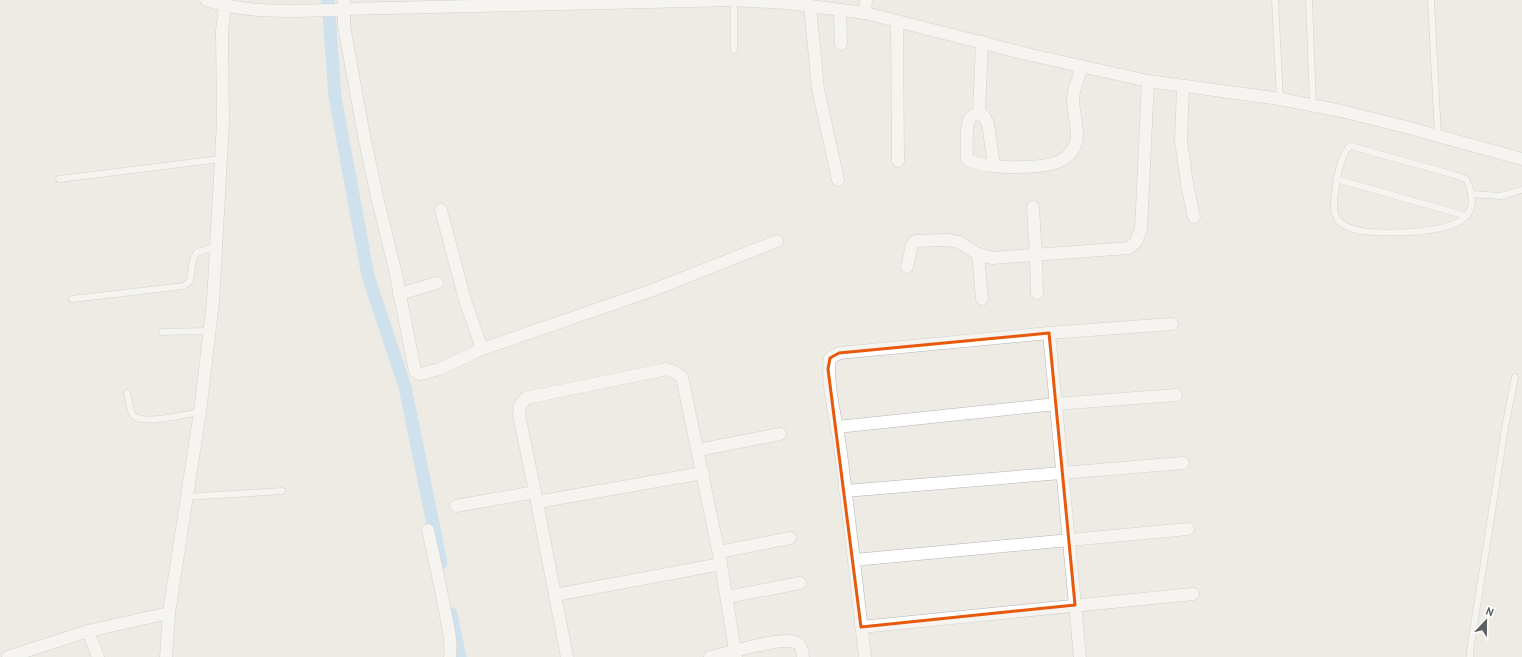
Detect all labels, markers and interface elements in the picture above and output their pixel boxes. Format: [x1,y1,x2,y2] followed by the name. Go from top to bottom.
[1466,601,1506,641] north arrow
[1484,604,1496,620] text: N

